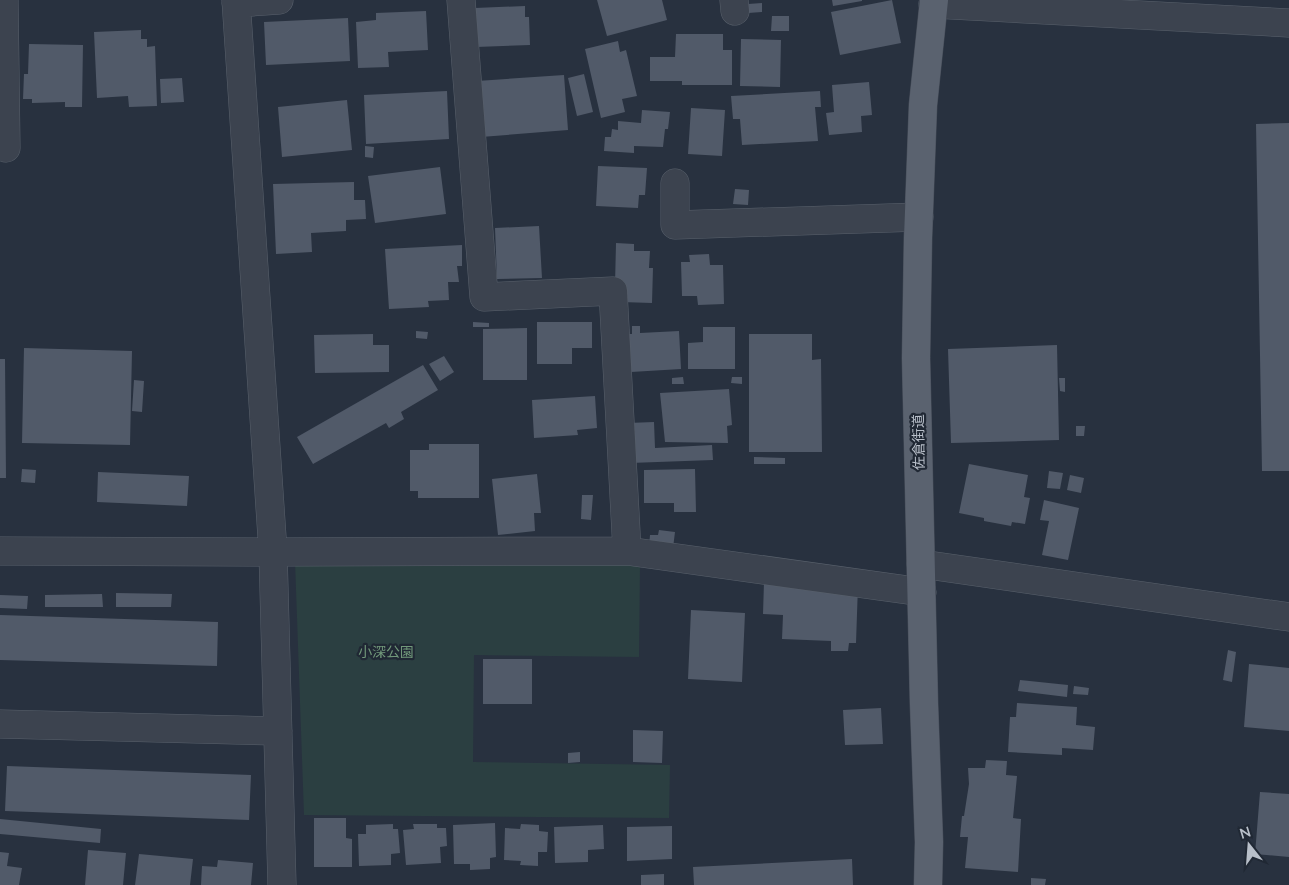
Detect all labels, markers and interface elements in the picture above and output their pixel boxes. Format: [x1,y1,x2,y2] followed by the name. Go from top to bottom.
[909,414,927,470] street label: 佐倉街道
[358,643,414,660] park label: 小深公園
[1224,820,1274,870] north arrow
[1237,822,1253,842] text: N

